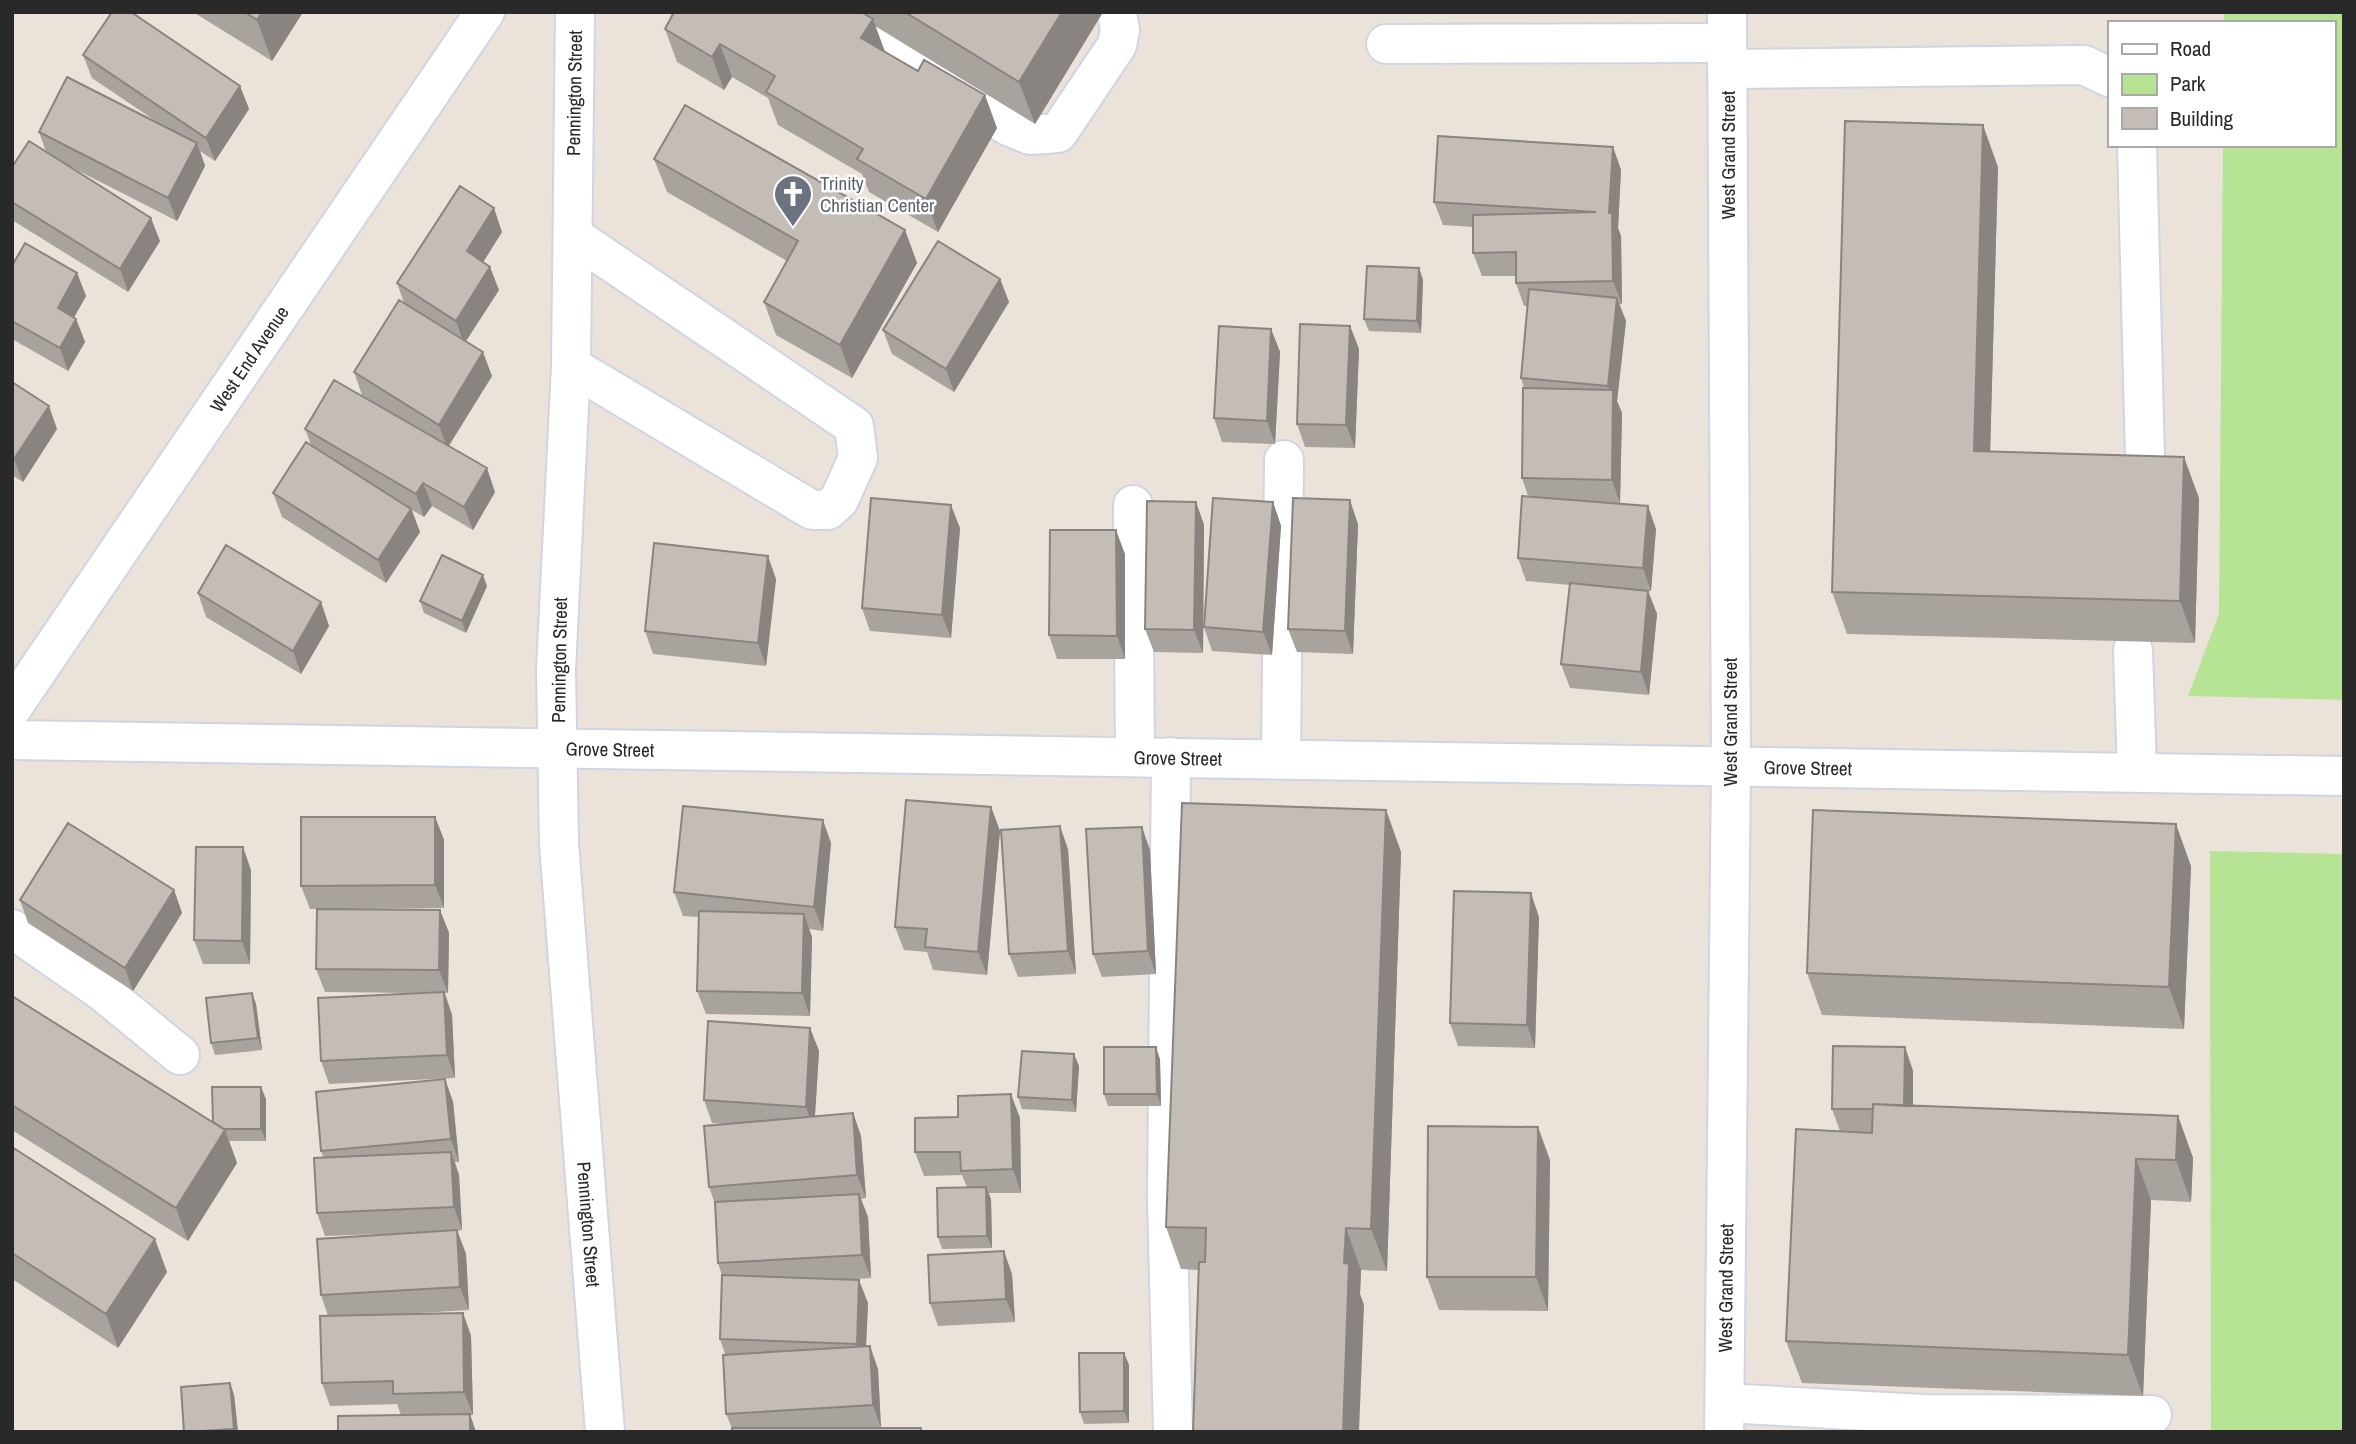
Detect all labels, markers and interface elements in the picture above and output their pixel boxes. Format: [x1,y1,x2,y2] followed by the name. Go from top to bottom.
[2108,21,2335,147] legend
[560,29,588,156] street label: Pennington Street
[2170,34,2211,63] text: Road
[2170,69,2206,98] text: Park
[1715,90,1741,219] street label: West Grand Street
[2170,104,2234,133] text: Building
[820,170,935,218] place label: Trinity Christian Center
[772,173,814,228] church icon: Trinity Christian Center
[204,301,295,417] street label: West End Avenue
[545,596,573,723] street label: Pennington Street
[1717,657,1743,786] street label: West Grand Street
[566,736,655,763] street label: Grove Street
[1133,744,1223,772] street label: Grove Street
[1763,754,1853,781] street label: Grove Street
[571,1161,607,1289] street label: Pennington Street
[1712,1223,1739,1353] street label: West Grand Street

